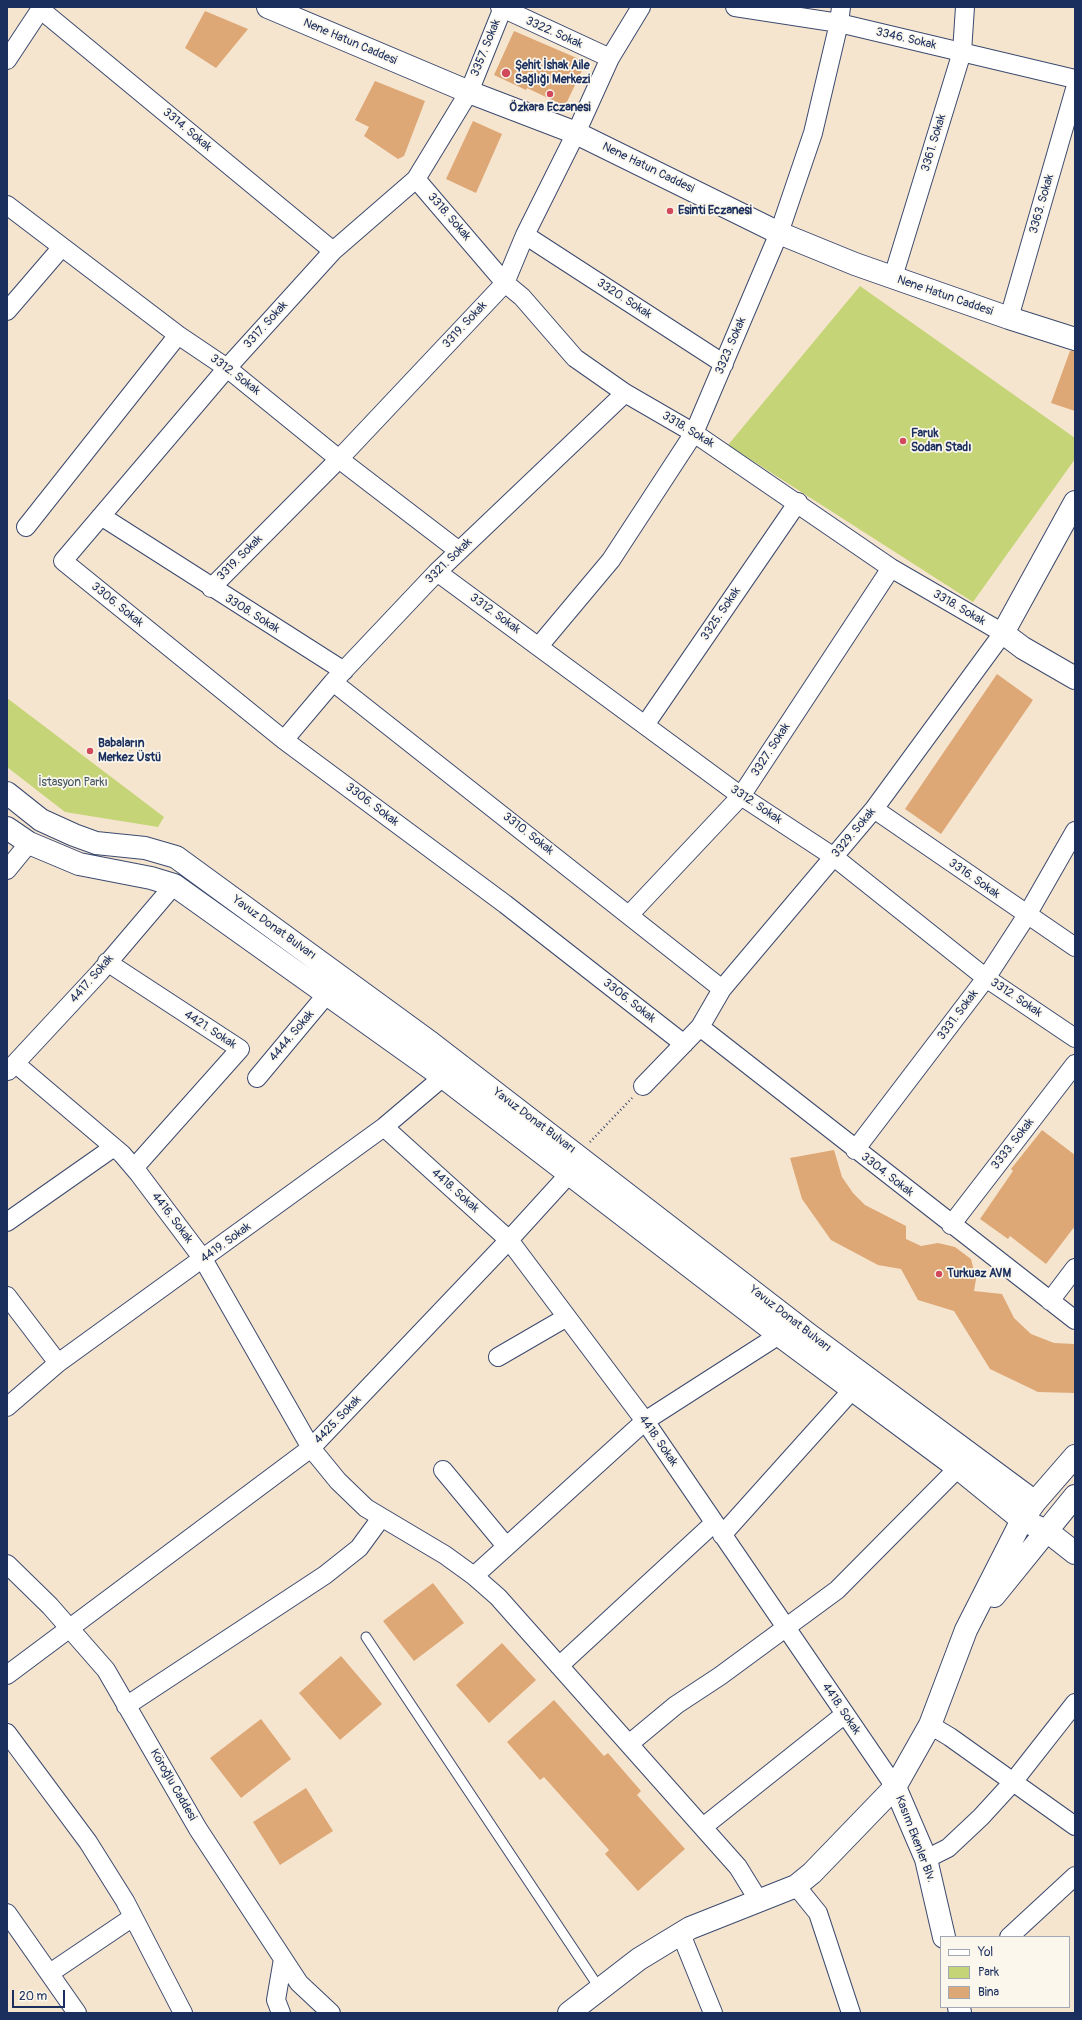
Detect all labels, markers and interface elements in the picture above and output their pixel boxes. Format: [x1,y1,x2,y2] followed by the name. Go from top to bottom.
[523,14,585,52] street label: 3322. Sokak
[301,16,399,68] street label: Nene Hatun Caddesi
[468,17,504,79] street label: 3357. Sokak
[874,25,938,53] street label: 3346. Sokak
[515,59,590,87] place label: Şehit İshak Aile Sağlığı Merkezi
[500,67,512,79] marker: Şehit İshak Aile Sağlığı Merkezi
[545,89,555,99] marker: Özkara Eczanesi
[509,101,591,115] place label: Özkara Eczanesi
[160,105,214,155] street label: 3314. Sokak
[918,113,950,173] street label: 3361. Sokak
[600,140,696,196] street label: Nene Hatun Caddesi
[1027,173,1057,235] street label: 3363. Sokak
[424,190,474,244] street label: 3318. Sokak
[678,204,752,218] place label: Esinti Eczanesi
[665,206,675,216] marker: Esinti Eczanesi
[895,273,995,319] street label: Nene Hatun Caddesi
[594,276,654,322] street label: 3320. Sokak
[241,298,291,352] street label: 3317. Sokak
[440,299,490,351] street label: 3319. Sokak
[713,315,749,377] street label: 3323. Sokak
[207,351,263,399] street label: 3312. Sokak
[659,409,717,451] street label: 3318. Sokak
[911,427,971,455] place label: Faruk Sodan Stadı
[898,436,908,446] marker: Faruk Sodan Stadı
[214,532,266,584] street label: 3319. Sokak
[423,535,475,587] street label: 3321. Sokak
[88,580,146,630] street label: 3306. Sokak
[698,585,744,643] street label: 3325. Sokak
[930,587,988,629] street label: 3318. Sokak
[222,591,282,637] street label: 3308. Sokak
[467,591,523,637] street label: 3312. Sokak
[748,721,794,779] street label: 3327. Sokak
[98,737,161,765] place label: Babaların Merkez Üstü
[85,746,95,756] marker: Babaların Merkez Üstü
[38,776,108,790] park label: İstasyon Parkı
[343,780,401,830] street label: 3306. Sokak
[727,783,785,827] street label: 3312. Sokak
[829,805,879,861] street label: 3329. Sokak
[500,810,556,858] street label: 3310. Sokak
[946,856,1002,902] street label: 3316. Sokak
[229,893,319,963] street label: Yavuz Donat Bulvarı
[67,952,117,1006] street label: 4417. Sokak
[600,976,658,1026] street label: 3306. Sokak
[987,976,1045,1020] street label: 3312. Sokak
[934,987,982,1043] street label: 3331. Sokak
[181,1008,239,1052] street label: 4421. Sokak
[267,1008,317,1064] street label: 4444. Sokak
[490,1085,578,1157] street label: Yavuz Donat Bulvarı
[989,1116,1037,1172] street label: 3333. Sokak
[858,1150,916,1200] street label: 3304. Sokak
[428,1166,482,1216] street label: 4418. Sokak
[148,1190,196,1246] street label: 4416. Sokak
[198,1220,254,1266] street label: 4419. Sokak
[947,1267,1011,1281] place label: Turkuaz AVM
[934,1269,944,1279] marker: Turkuaz AVM
[746,1283,834,1355] street label: Yavuz Donat Bulvarı
[311,1393,365,1447] street label: 4425. Sokak
[635,1413,681,1469] street label: 4418. Sokak
[819,1681,863,1737] street label: 4418. Sokak
[147,1747,199,1823] street label: Köroğlu Caddesi
[892,1794,938,1884] street label: Kasım Ekenler Blv.
[940,1936,1070,2008] legend
[978,1945,993,1960] text: Yol
[978,1965,999,1980] text: Park
[14,1982,67,2008] scale bar
[978,1985,999,2000] text: Bina
[19,1989,47,2004] text: 20 m

